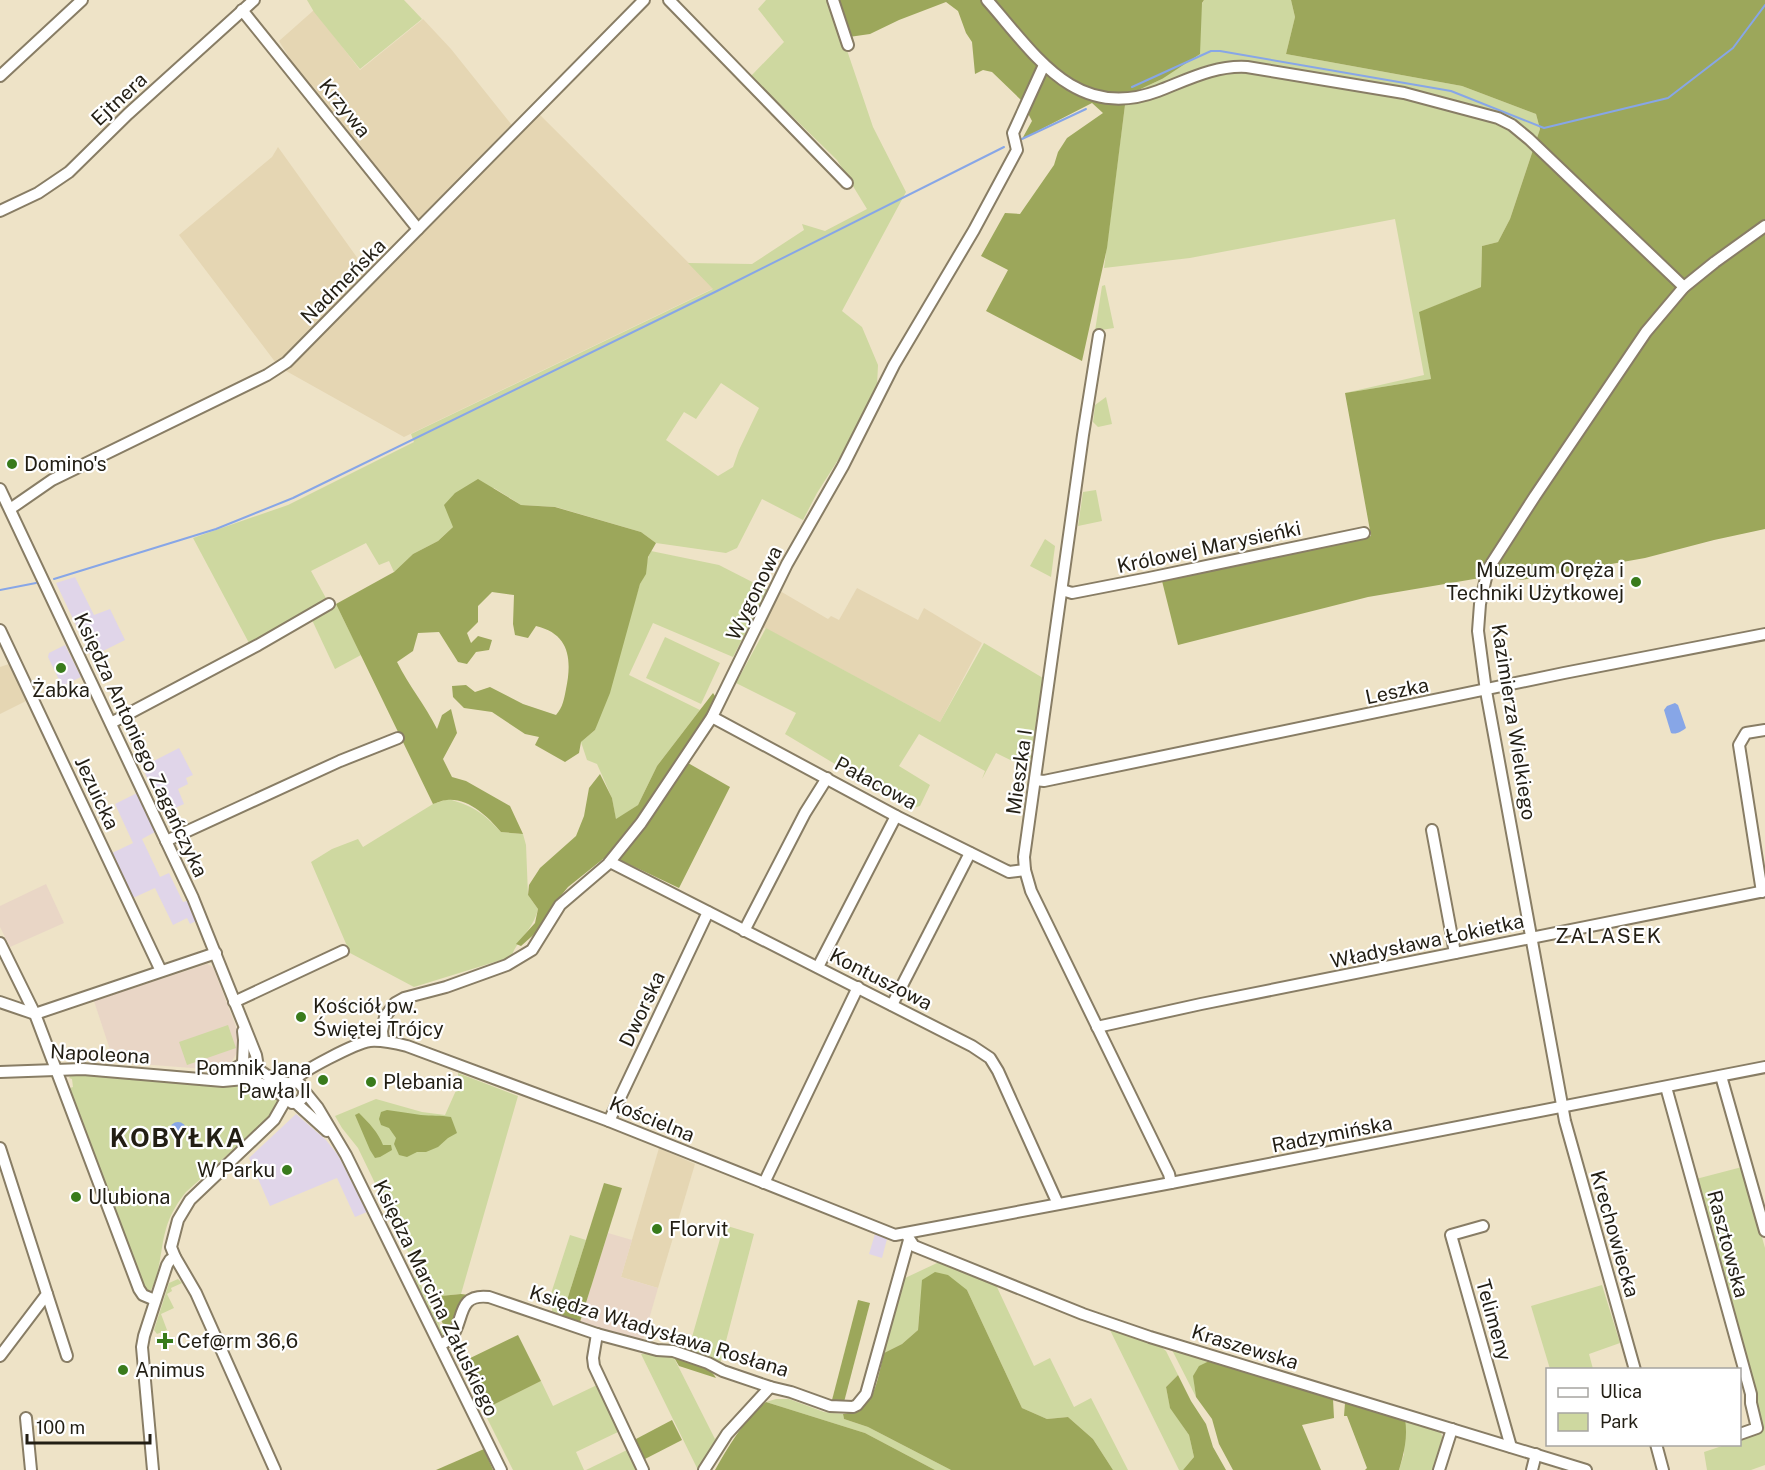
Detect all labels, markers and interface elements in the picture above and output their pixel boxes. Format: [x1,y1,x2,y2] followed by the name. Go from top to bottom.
[86,67,152,131] street label: Ejtnera
[314,74,376,142] street label: Krzywa
[295,233,391,329] street label: Nadmeńska
[24,452,107,476] place label: Domino's
[5,457,19,471] marker: Domino's
[1115,516,1303,578] street label: Królowej Marysieńki
[721,542,787,644] street label: Wygonowa
[1446,558,1624,605] place label: Muzeum Oręża i Techniki Użytkowej
[1629,575,1643,589] marker: Muzeum Oręża i Techniki Użytkowej
[69,609,213,881] street label: Księdza Antoniego Zagańczyka
[1487,622,1541,822] street label: Kazimierza Wielkiego
[54,661,68,675] marker: Żabka
[1363,673,1431,709] street label: Leszka
[32,678,90,702] place label: Żabka
[1001,728,1037,816] street label: Mieszka I
[831,751,921,815] street label: Pałacowa
[70,753,124,833] street label: Jezuicka
[1328,909,1526,973] street label: Władysława Łokietka
[1555,923,1663,948] district label: ZALASEK
[826,943,936,1015] street label: Kontuszowa
[614,967,670,1051] street label: Dworska
[313,994,444,1041] place label: Kościół pw. Świętej Trójcy
[294,1010,308,1024] marker: Kościół pw. Świętej Trójcy
[49,1039,151,1069] street label: Napoleona
[196,1056,311,1103] place label: Pomnik Jana Pawła II
[383,1070,463,1094] place label: Plebania
[316,1073,330,1087] marker: Pomnik Jana Pawła II
[364,1075,378,1089] marker: Plebania
[606,1091,698,1147] street label: Kościelna
[1270,1111,1394,1157] street label: Radzymińska
[110,1122,246,1153] district label: KOBYŁKA
[197,1158,275,1182] place label: W Parku
[280,1163,294,1177] marker: W Parku
[1585,1168,1645,1300] street label: Krechowiecka
[368,1176,504,1420] street label: Księdza Marcina Załuskiego
[88,1185,170,1209] place label: Ulubiona
[1702,1188,1754,1300] street label: Rasztowska
[69,1190,83,1204] marker: Ulubiona
[669,1217,729,1241] place label: Florvit
[650,1222,664,1236] marker: Florvit
[1471,1277,1517,1364] street label: Telimeny
[526,1280,792,1382] street label: Księdza Władysława Rosłana
[1189,1319,1301,1375] street label: Kraszewska
[177,1329,298,1353] place label: Cef@rm 36,6
[158,1334,172,1348] marker: Cef@rm 36,6
[135,1358,205,1382] place label: Animus
[116,1363,130,1377] marker: Animus
[1546,1368,1741,1446] legend
[1600,1381,1642,1402] text: Ulica
[27,1407,150,1445] scale bar
[1600,1411,1638,1432] text: Park
[36,1417,85,1438] text: 100 m

